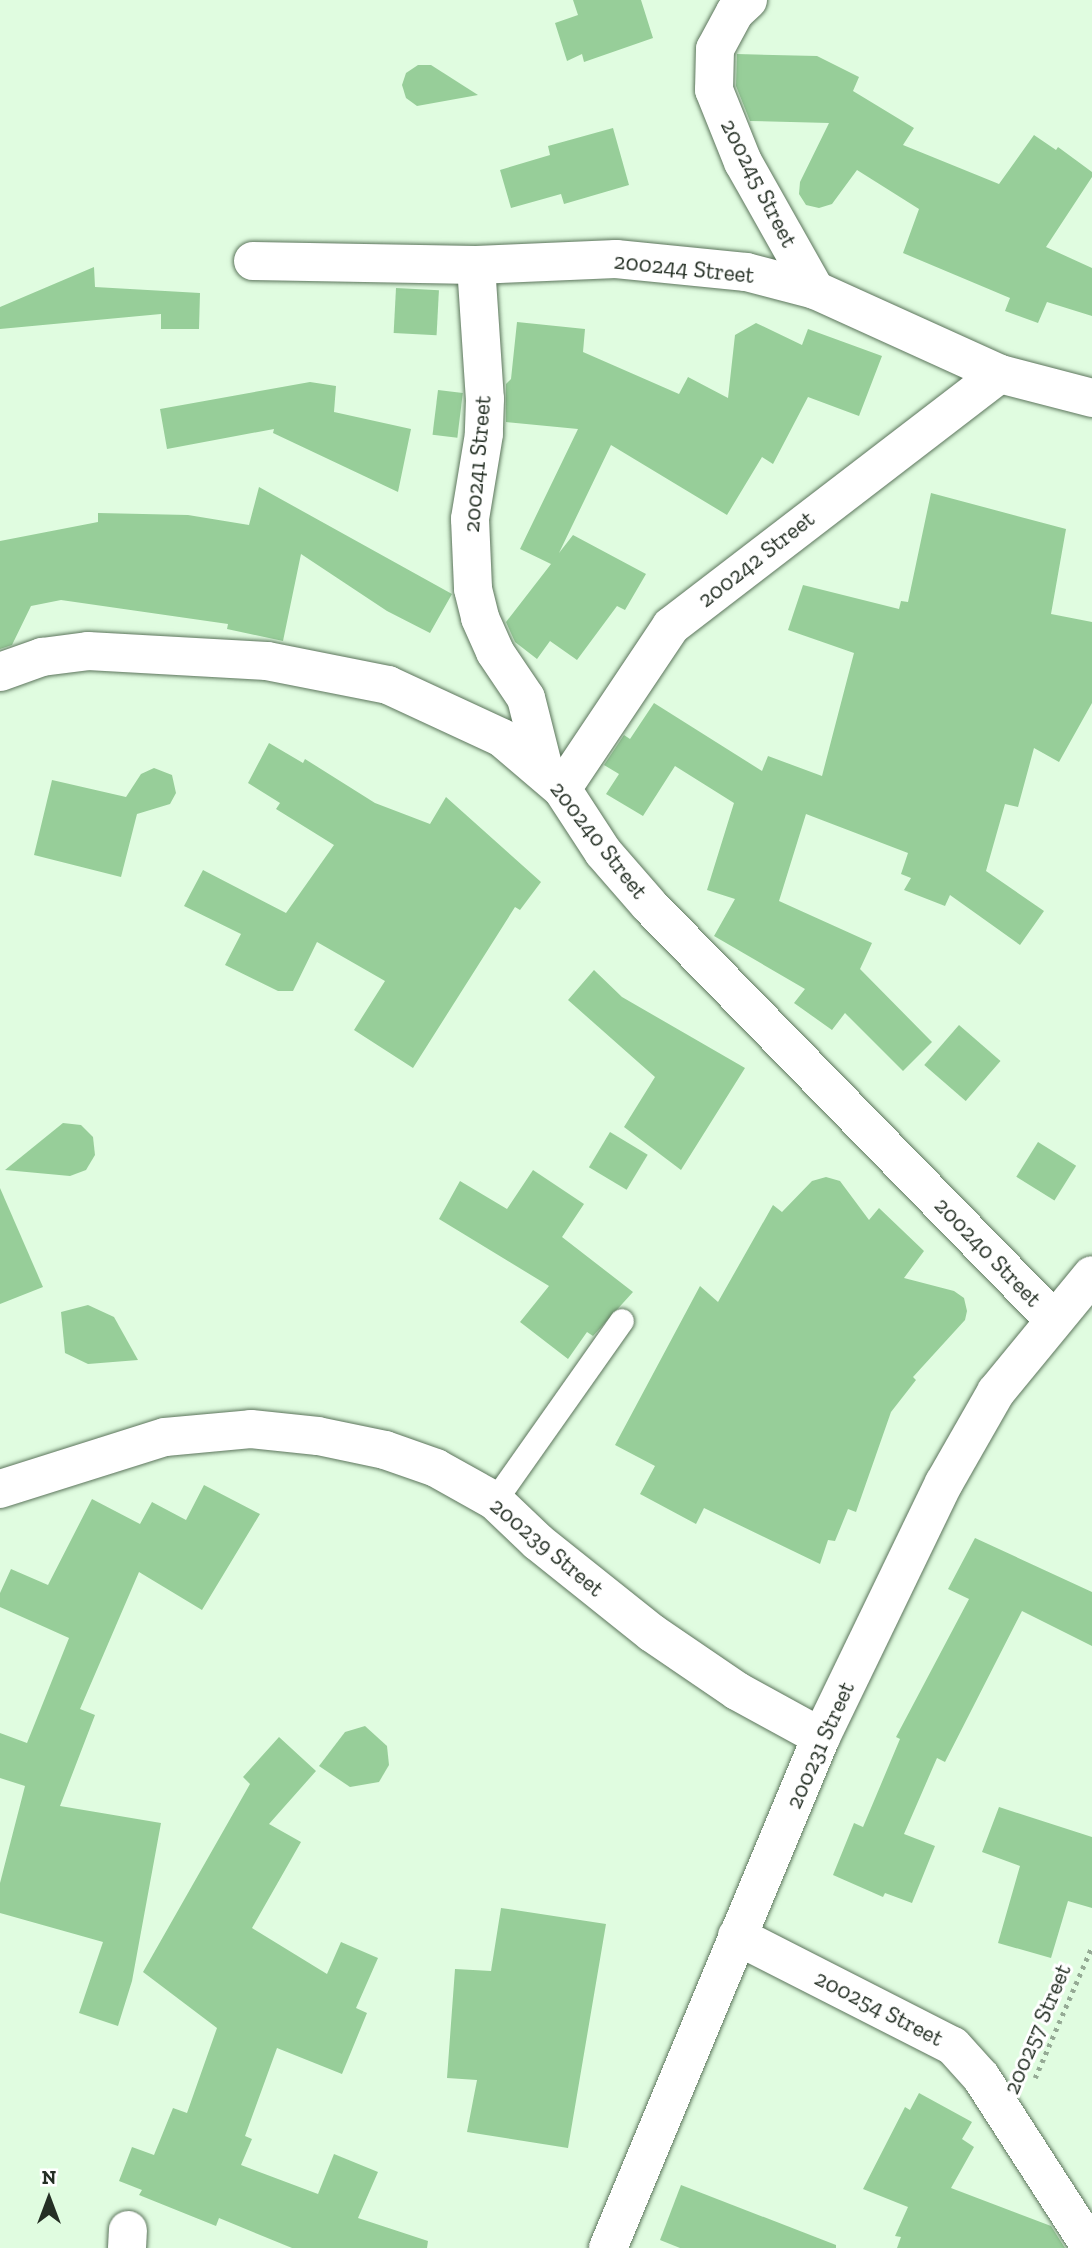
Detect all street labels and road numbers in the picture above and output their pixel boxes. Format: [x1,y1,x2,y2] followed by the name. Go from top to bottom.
[715,114,803,252] street label: 200245 Street
[613,247,755,289] street label: 200244 Street
[457,394,497,534] street label: 200241 Street
[692,505,820,613] street label: 200242 Street
[545,776,653,904] street label: 200240 Street
[929,1191,1047,1313] street label: 200240 Street
[485,1492,609,1602] street label: 200239 Street
[780,1677,860,1813] street label: 200231 Street
[997,1960,1077,2098] street label: 200257 Street
[810,1964,948,2052] street label: 200254 Street

